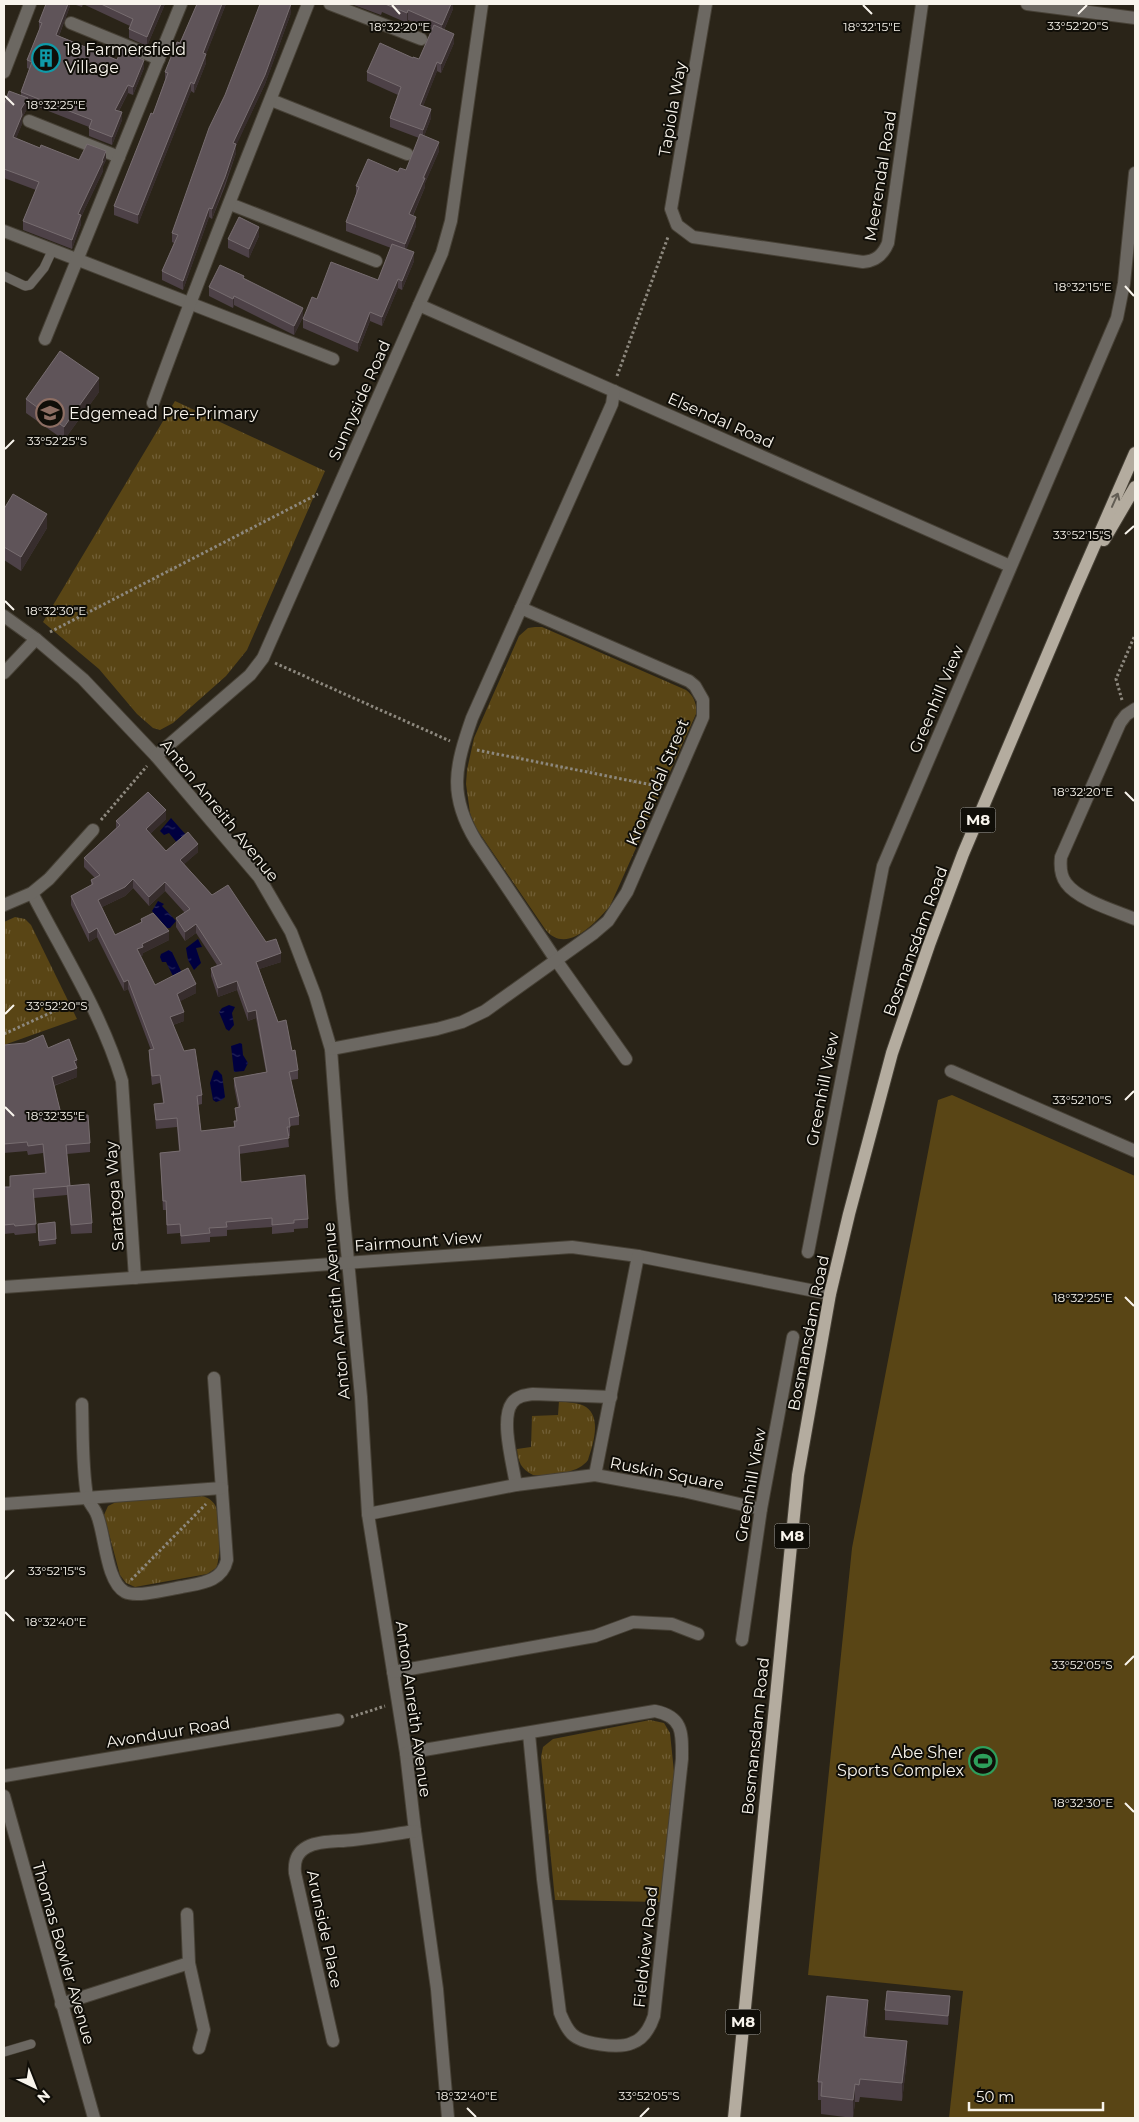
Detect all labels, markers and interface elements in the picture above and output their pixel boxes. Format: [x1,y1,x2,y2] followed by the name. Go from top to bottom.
[1047,18,1109,33] text: 33°52'20"S
[370,19,430,34] text: 18°32'20"E
[843,19,901,34] text: 18°32'15"E
[65,40,186,77] place label: 18 Farmersfield Village
[31,43,61,73] building icon: 18 Farmersfield Village
[655,60,690,158] street label: Tapiola Way
[26,97,86,112] text: 18°32'25"E
[861,109,900,243] street label: Meerendal Road
[1054,279,1112,294] text: 18°32'15"E
[325,337,394,463] street label: Sunnyside Road
[665,389,777,452] street label: Elsendal Road
[35,398,65,428] school or university icon: Edgemead Pre-Primary
[69,404,259,423] place label: Edgemead Pre-Primary
[27,433,87,448] text: 33°52'25"S
[1110,493,1120,508] one-way arrow
[1053,527,1111,542] text: 33°52'15"S
[26,603,86,618] text: 18°32'30"E
[905,642,968,756] street label: Greenhill View
[622,715,693,848] street label: Kronendal Street
[156,735,283,885] street label: Anton Anreith Avenue
[1053,784,1113,799] text: 18°32'20"E
[960,808,996,832] road number: M8
[879,864,951,1019] street label: Bosmansdam Road
[26,998,88,1013] text: 33°52'20"S
[802,1031,843,1148] street label: Greenhill View
[1052,1092,1112,1107] text: 33°52'10"S
[26,1108,86,1123] text: 18°32'35"E
[101,1140,128,1252] street label: Saratoga Way
[319,1222,354,1400] street label: Anton Anreith Avenue
[354,1228,482,1255] street label: Fairmount View
[784,1254,833,1413] street label: Bosmansdam Road
[1053,1290,1113,1305] text: 18°32'25"E
[731,1427,770,1544] street label: Greenhill View
[608,1453,726,1494] street label: Ruskin Square
[774,1524,810,1548] road number: M8
[28,1563,86,1578] text: 33°52'15"S
[25,1614,87,1629] text: 18°32'40"E
[392,1620,435,1798] street label: Anton Anreith Avenue
[738,1656,773,1816] street label: Bosmansdam Road
[1051,1657,1113,1672] text: 33°52'05"S
[105,1713,231,1752] street label: Avonduur Road
[837,1743,964,1780] place label: Abe Sher Sports Complex
[968,1746,998,1776] sports icon: Abe Sher Sports Complex
[1053,1795,1113,1810] text: 18°32'30"E
[28,1860,99,2047] street label: Thomas Bowler Avenue
[303,1868,346,1990] street label: Arunside Place
[630,1885,661,2009] street label: Fieldview Road
[726,2010,760,2034] road number: M8
[10,2062,60,2112] north arrow
[969,2080,1103,2112] scale bar
[34,2086,54,2107] text: N
[976,2087,1014,2106] text: 50 m
[436,2088,498,2103] text: 18°32'40"E
[618,2088,680,2103] text: 33°52'05"S

